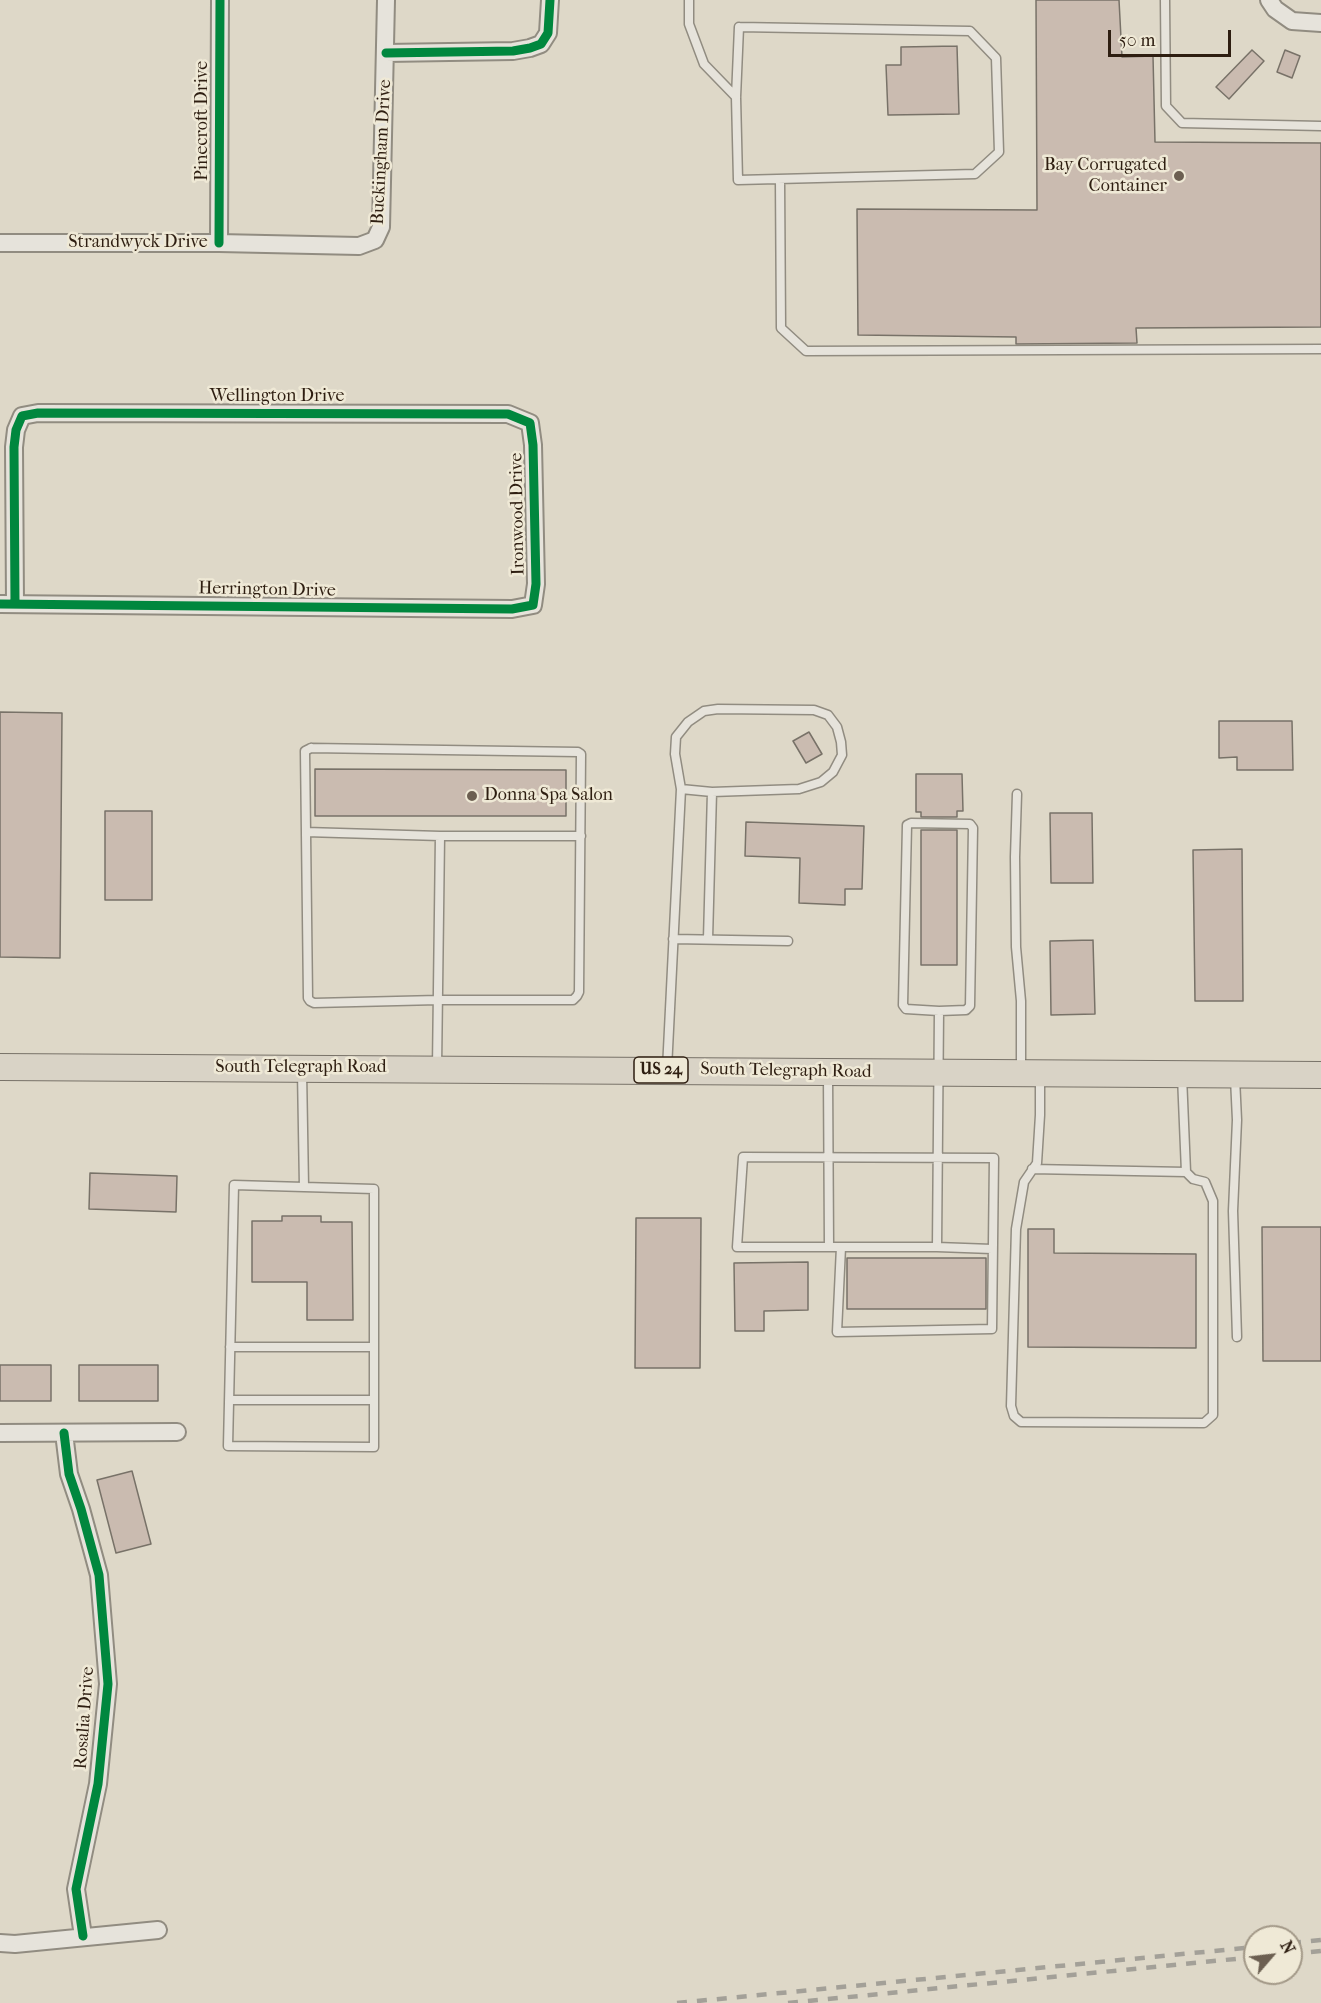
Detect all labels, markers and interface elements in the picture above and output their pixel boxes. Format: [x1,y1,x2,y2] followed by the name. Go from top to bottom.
[1111,18,1234,56] scale bar
[1119,30,1155,51] text: 50 m
[192,61,214,181] street label: Pinecroft Drive
[367,79,397,225] street label: Buckingham Drive
[1044,155,1167,198] place label: Bay Corrugated Container
[1172,169,1186,183] marker: Bay Corrugated Container
[68,232,208,254] street label: Strandwyck Drive
[210,386,344,408] street label: Wellington Drive
[506,453,530,575] street label: Ironwood Drive
[198,578,336,602] street label: Herrington Drive
[484,785,613,807] place label: Donna Spa Salon
[465,789,479,803] marker: Donna Spa Salon
[215,1057,387,1079] street label: South Telegraph Road
[634,1057,688,1083] road number: US 24
[700,1059,872,1083] street label: South Telegraph Road
[71,1666,99,1770] street label: Rosalia Drive
[1243,1925,1303,1985] north arrow
[1276,1937,1299,1957] text: N

